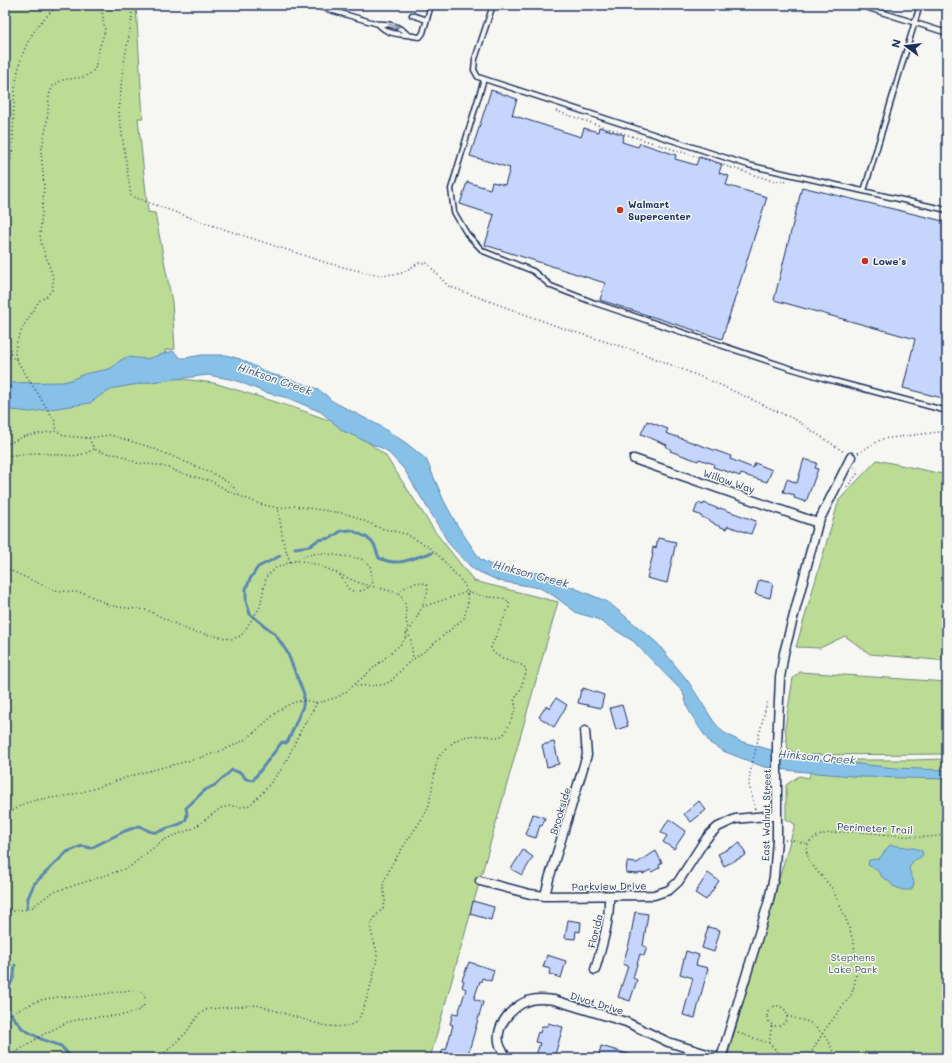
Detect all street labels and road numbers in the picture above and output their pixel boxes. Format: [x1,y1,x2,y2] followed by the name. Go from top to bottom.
[701,466,757,496] street label: Willow Way
[758,769,774,861] street label: East Walnut Street
[546,786,574,836] street label: Brookside
[837,819,913,837] street label: Perimeter Trail
[572,878,646,894] street label: Parkview Drive
[584,913,606,949] street label: Florida
[569,988,625,1018] street label: Divot Drive

